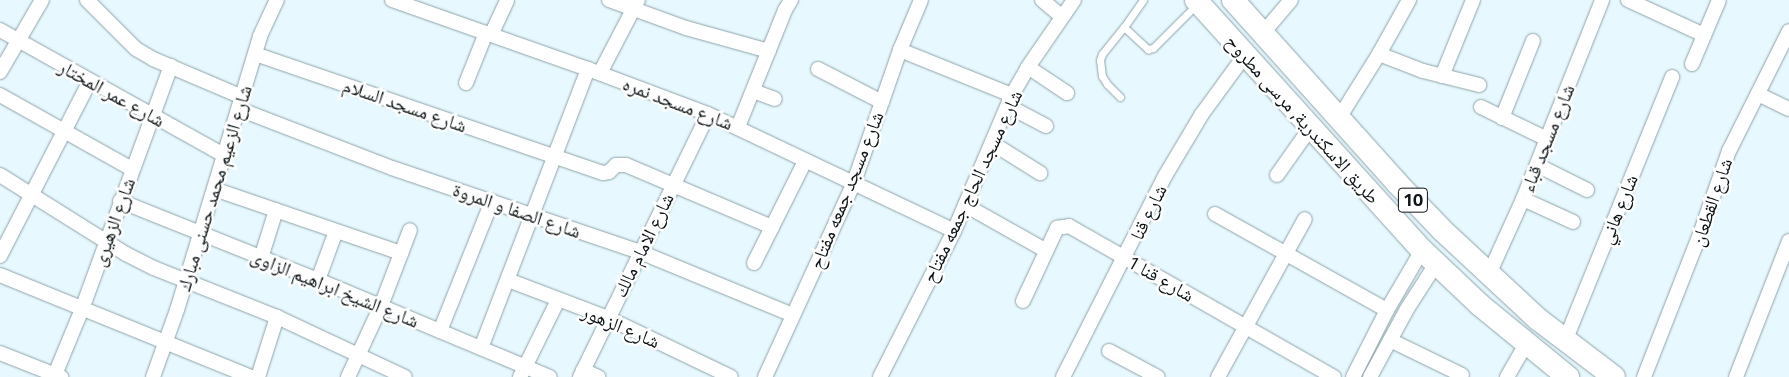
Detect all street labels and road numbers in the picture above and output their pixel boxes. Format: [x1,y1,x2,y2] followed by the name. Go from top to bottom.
[1221,30,1385,208] street label: طريق الاسكندرية, مرسى مطروح
[55,55,169,131] street label: شارع عمر المختار
[620,72,736,134] street label: شارع مسجد نمره
[340,73,470,137] street label: شارع مسجد السلام
[1515,81,1579,195] street label: شارع مسجد قباء
[172,82,256,294] street label: شارع الزعيم محمد حسنى مبارك
[917,86,1027,286] street label: شارع مسجد الحاج جمعه مفتاح
[804,108,888,272] street label: شارع مسجد جمعه مفتاح
[1685,155,1737,249] street label: شارع القطعان
[1594,171,1642,247] street label: شارع هاني
[86,175,140,269] street label: شارع الزهيرى
[450,177,584,243] street label: شارع الصفا و المروة
[1125,181,1171,243] street label: شارع قنا
[1397,184,1429,216] road number: 10
[608,189,678,301] street label: شارع الامام مالك
[248,244,422,332] street label: شارع الشيخ ابراهيم الزاوى
[1123,250,1199,306] street label: شارع قنا 1
[579,299,663,353] street label: شارع الزهور

